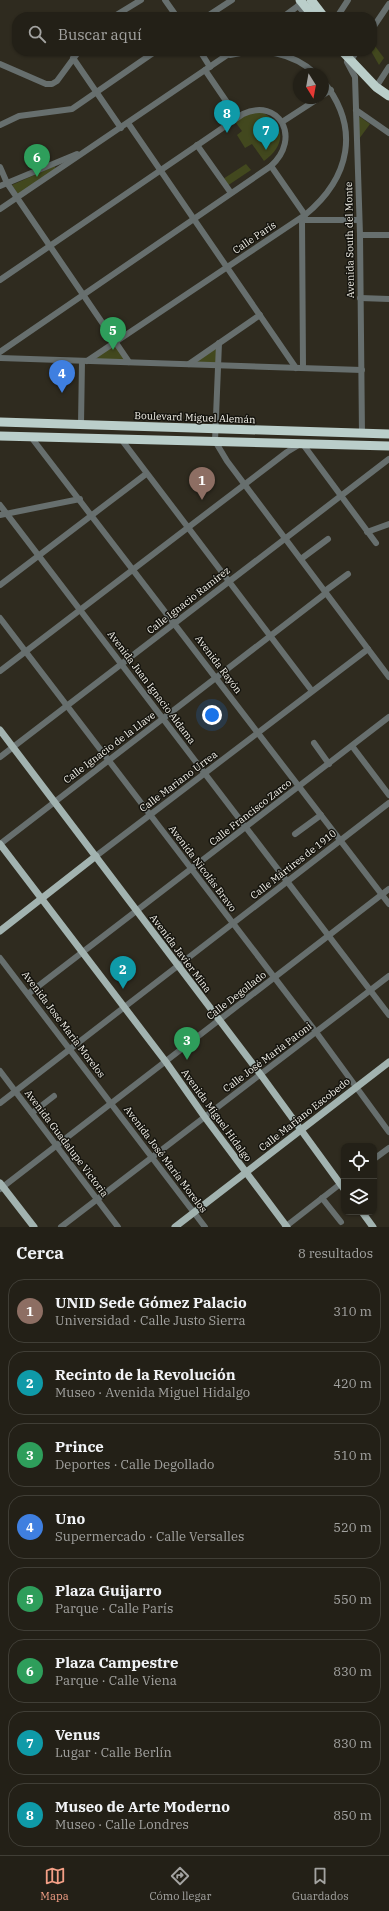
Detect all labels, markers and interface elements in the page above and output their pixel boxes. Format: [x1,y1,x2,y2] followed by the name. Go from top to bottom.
[12,12,377,56] search box
[26,23,48,45] icon: search
[58,25,142,44] text: Buscar aquí
[293,68,329,104] north arrow
[214,100,240,133] pin: 8
[253,117,279,150] pin: 7
[24,144,50,177] pin: 6
[342,181,357,299] street label: Avenida South del Monte
[230,218,279,257] street label: Calle París
[100,317,126,350] pin: 5
[49,360,75,393] pin: 4
[134,409,256,426] street label: Boulevard Miguel Alemán
[189,467,215,500] pin: 1
[144,564,233,637] street label: Calle Ignacio Ramírez
[105,628,199,747] street label: Avenida Juan Ignacio Aldama
[192,632,245,697] street label: Avenida Rayón
[202,705,222,725] your location
[61,709,158,786] street label: Calle Ignacio de la Llave
[137,748,220,815] street label: Calle Mariano Urrea
[207,776,294,849] street label: Calle Francisco Zarco
[166,822,240,915] street label: Avenida Nicolás Bravo
[248,827,339,902] street label: Calle Mártires de 1910
[147,912,215,995] street label: Avenida Javier Mina
[110,956,136,989] pin: 2
[19,968,108,1080] street label: Avenida Jose Maria Morelos
[204,968,269,1023] street label: Calle Degollado
[220,1020,314,1095] street label: Calle José María Patoni
[174,1027,200,1060] pin: 3
[179,1066,255,1164] street label: Avenida Miguel Hidalgo
[256,1074,353,1154] street label: Calle Mariano Escobedo
[22,1087,112,1200] street label: Avenida Guadalupe Victoria
[121,1103,210,1215] street label: Avenida José María Morelos
[341,1143,377,1215] map controls
[341,1143,377,1179] button: locate
[341,1179,377,1215] button: layers
[16,1242,64,1264] text: Cerca
[298,1245,373,1262] text: 8 resultados
[55,1293,247,1312] text: UNID Sede Gómez Palacio
[26,1303,34,1320] text: 1
[333,1303,372,1320] text: 310 m
[55,1312,246,1329] text: Universidad · Calle Justo Sierra
[55,1365,236,1384] text: Recinto de la Revolución
[26,1375,34,1392] text: 2
[333,1375,372,1392] text: 420 m
[55,1384,250,1401] text: Museo · Avenida Miguel Hidalgo
[55,1437,104,1456] text: Prince
[26,1447,34,1464] text: 3
[333,1447,372,1464] text: 510 m
[55,1456,214,1473] text: Deportes · Calle Degollado
[55,1509,85,1528] text: Uno
[26,1519,34,1536] text: 4
[333,1519,372,1536] text: 520 m
[55,1528,244,1545] text: Supermercado · Calle Versalles
[55,1581,162,1600] text: Plaza Guijarro
[26,1591,34,1608] text: 5
[333,1591,372,1608] text: 550 m
[55,1600,173,1617] text: Parque · Calle París
[55,1653,178,1672] text: Plaza Campestre
[26,1663,34,1680] text: 6
[333,1663,372,1680] text: 830 m
[55,1672,177,1689] text: Parque · Calle Viena
[55,1725,100,1744] text: Venus
[26,1735,34,1752] text: 7
[333,1735,372,1752] text: 830 m
[55,1744,172,1761] text: Lugar · Calle Berlín
[55,1797,230,1816] text: Museo de Arte Moderno
[26,1807,34,1824] text: 8
[333,1807,372,1824] text: 850 m
[55,1816,189,1833] text: Museo · Calle Londres
[40,1865,69,1903] tab: Mapa
[150,1865,211,1903] tab: Cómo llegar
[292,1865,349,1903] tab: Guardados

